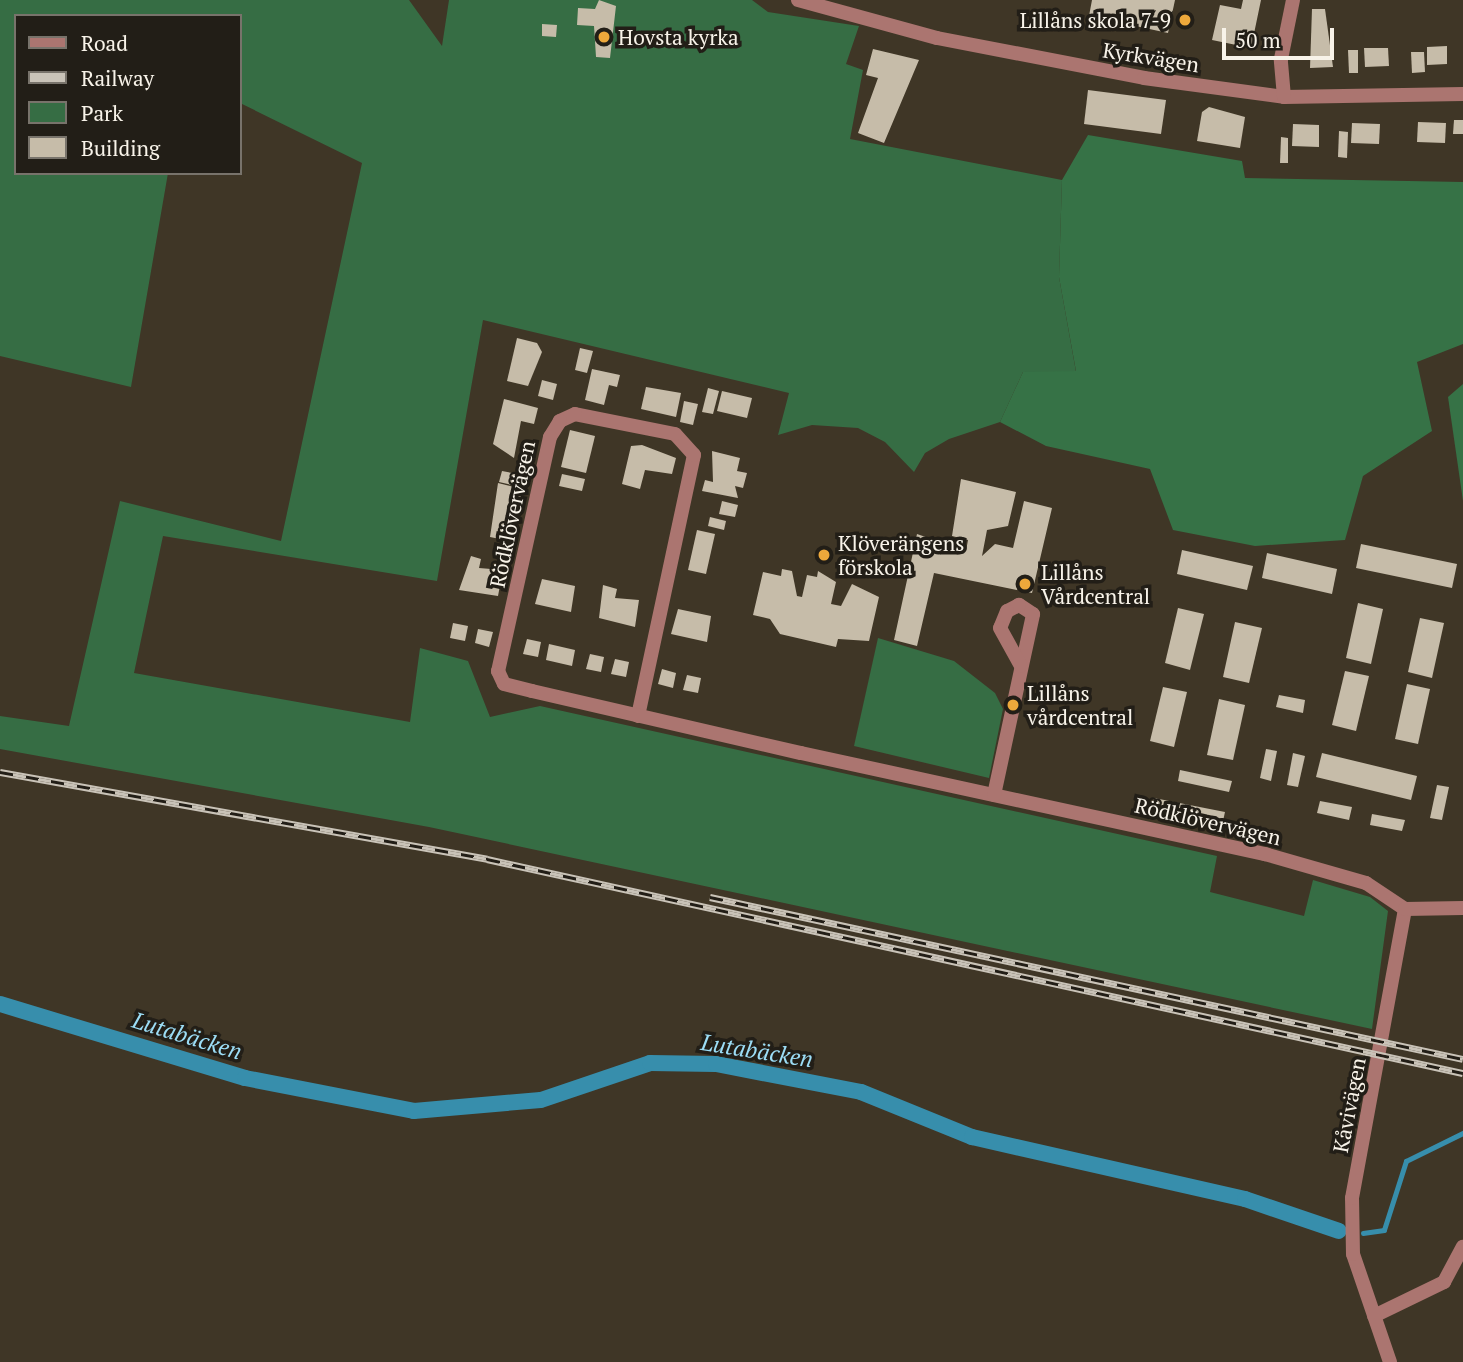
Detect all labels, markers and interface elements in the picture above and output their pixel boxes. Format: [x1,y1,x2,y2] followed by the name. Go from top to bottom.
[1020,7,1171,33] place label: Lillåns skola 7-9
[1177,12,1193,28] marker: Lillåns skola 7-9
[14,14,242,175] legend
[1225,14,1337,58] scale bar
[618,24,739,50] place label: Hovsta kyrka
[1235,26,1281,54] text: 50 m
[81,29,128,57] text: Road
[596,29,612,45] marker: Hovsta kyrka
[1101,37,1201,77] street label: Kyrkvägen
[81,64,154,92] text: Railway
[81,99,123,127] text: Park
[81,134,160,162] text: Building
[484,438,540,590] street label: Rödklövervägen
[838,530,964,580] place label: Klöverängens förskola
[816,547,832,563] marker: Klöverängens förskola
[1041,559,1150,609] place label: Lillåns Vårdcentral
[1015,574,1035,594] marker: Lillåns Vårdcentral
[1027,680,1133,730] place label: Lillåns vårdcentral
[1005,697,1021,713] marker: Lillåns vårdcentral
[1132,792,1284,850] street label: Rödklövervägen
[129,1006,245,1066] water label: Lutabäcken
[699,1029,815,1073] water label: Lutabäcken
[1327,1055,1371,1155] street label: Kåvivägen

